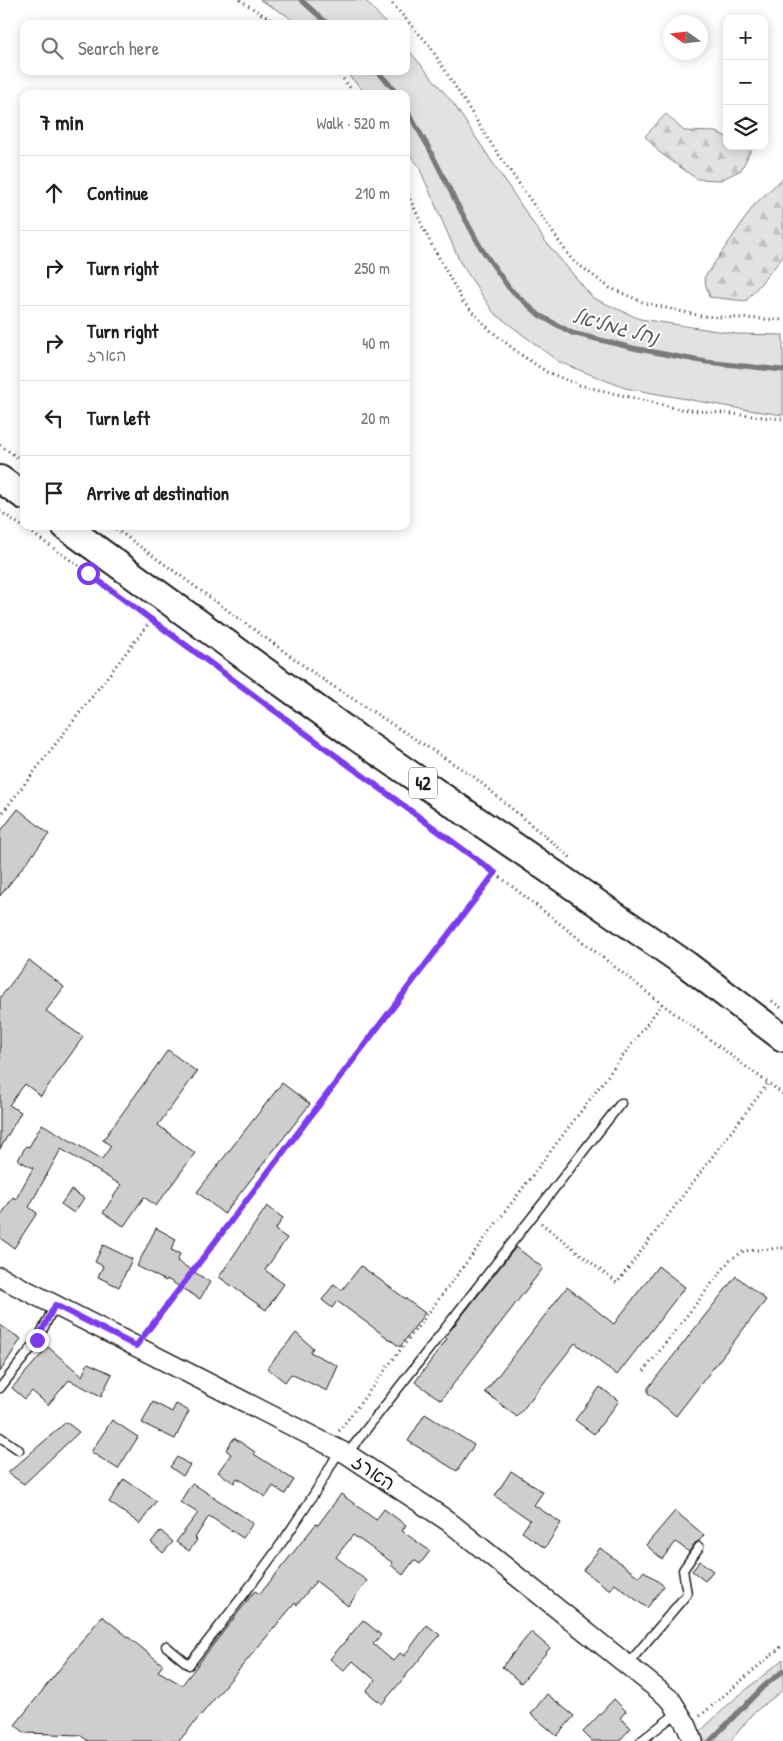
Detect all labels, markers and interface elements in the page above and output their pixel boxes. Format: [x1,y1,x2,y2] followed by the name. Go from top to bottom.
[663,15,708,60] north arrow
[723,15,768,150] map controls
[723,15,768,60] button: +
[20,20,410,75] search box
[38,34,66,62] icon: search
[78,35,159,61] text: Search here
[723,60,768,105] button: −
[723,105,768,150] button: layers
[40,108,84,137] text: 7 min
[316,112,390,134] text: Walk · 520 m
[40,179,68,207] icon: ahead
[87,180,148,206] text: Continue
[355,182,390,204] text: 210 m
[40,254,68,282] icon: right
[87,255,158,281] text: Turn right
[354,257,390,279] text: 250 m
[570,302,663,351] water label: נחל גמליאל
[87,318,158,344] text: Turn right
[40,329,68,357] icon: right
[362,332,390,354] text: 40 m
[87,344,127,366] text: הארז
[40,404,68,432] icon: left
[87,405,150,431] text: Turn left
[361,407,390,429] text: 20 m
[40,479,68,507] icon: arrive
[87,480,229,506] text: Arrive at destination
[77,562,100,585] route start
[409,768,437,798] road number: 42
[26,1329,49,1352] route end
[347,1448,401,1496] street label: הארז

